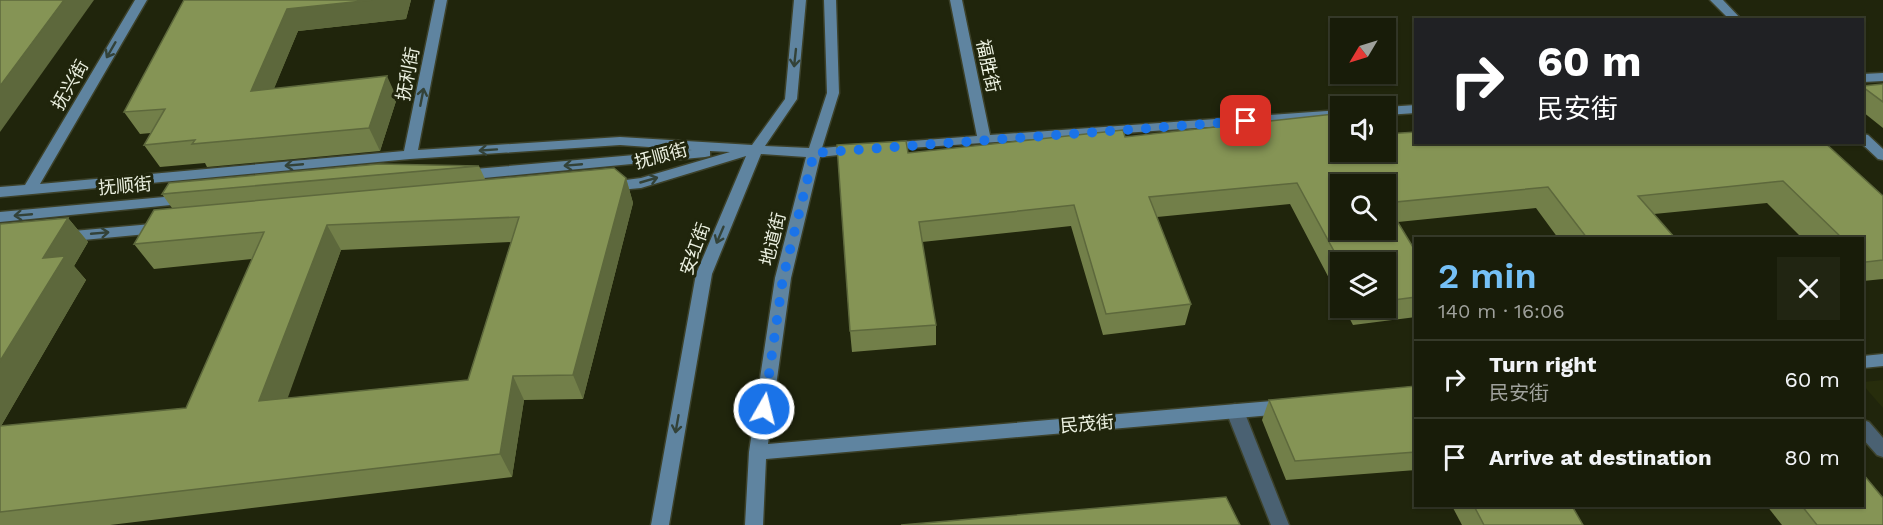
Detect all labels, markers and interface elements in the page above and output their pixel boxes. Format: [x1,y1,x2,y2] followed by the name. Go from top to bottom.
[1330,18,1396,84] north arrow
[1330,18,1396,318] map controls
[973,37,1004,94] street label: 福胜街
[1537,37,1641,86] text: 60 m
[105,41,117,58] one-way arrow
[1438,42,1516,120] icon: right
[392,45,423,102] street label: 抚利街
[789,48,800,68] one-way arrow
[47,56,92,113] street label: 抚兴街
[417,88,428,108] one-way arrow
[1537,93,1618,125] text: 民安街
[1220,95,1271,146] pin
[1330,96,1396,162] button: sound
[1229,104,1262,137] icon: arrive
[632,138,690,173] street label: 抚顺街
[479,144,499,155] one-way arrow
[285,160,304,171] one-way arrow
[563,160,583,171] one-way arrow
[97,173,153,198] street label: 抚顺街
[639,174,658,186] one-way arrow
[1330,174,1396,240] button: search
[13,210,33,221] one-way arrow
[756,210,789,268] street label: 地道街
[675,220,714,278] street label: 安红街
[714,225,725,244] one-way arrow
[90,227,110,238] one-way arrow
[1330,252,1396,318] button: layers
[1438,255,1537,297] text: 2 min
[1777,257,1840,320] button: close
[1438,299,1565,323] text: 140 m · 16:06
[1489,352,1596,377] text: Turn right
[1438,363,1471,396] icon: right
[1784,367,1840,392] text: 60 m
[732,377,796,441] position arrow
[1489,381,1549,405] text: 民安街
[1059,411,1115,436] street label: 民茂街
[672,414,683,434] one-way arrow
[1438,441,1471,474] icon: arrive
[1489,445,1712,470] text: Arrive at destination
[1784,445,1840,470] text: 80 m

